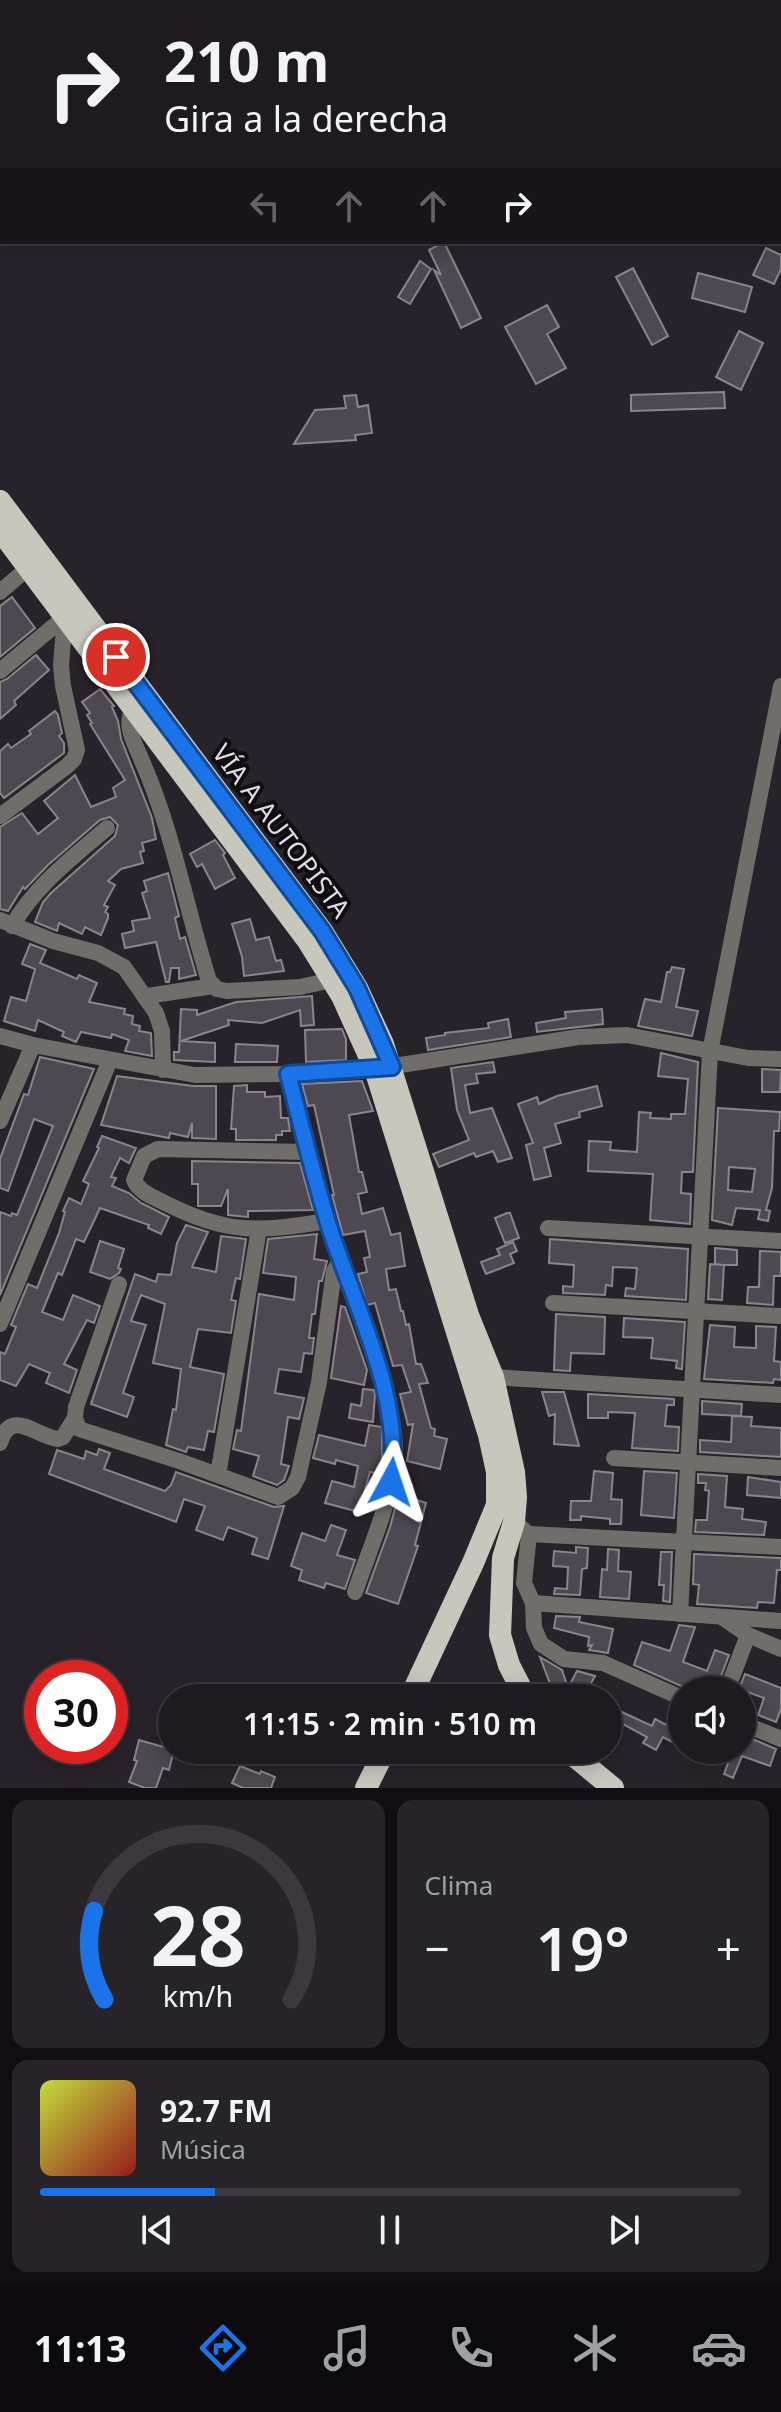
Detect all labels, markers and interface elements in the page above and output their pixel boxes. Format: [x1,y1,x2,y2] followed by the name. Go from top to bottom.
[164,22,329,98] text: 210 m
[32,32,136,136] icon: right
[164,94,448,143] text: Gira a la derecha
[243,184,287,228] icon: left
[327,184,371,228] icon: ahead
[411,184,455,228] icon: ahead
[495,184,539,228] icon: right
[82,623,150,691] pin
[94,635,138,679] icon: arrive
[205,736,359,925] street label: VÍA A AUTOPISTA
[349,1440,433,1524] position arrow
[24,1660,128,1764] speed limit sign: 30
[668,1676,756,1764] map controls
[668,1676,756,1764] button: sound
[243,1703,537,1744] text: 11:15 · 2 min · 510 m
[425,1867,493,1903] text: Clima
[151,1877,246,1990] text: 28
[536,1907,630,1989] text: 19°
[425,1918,450,1978] text: −
[716,1918,741,1978] text: +
[163,1976,233,2015] text: km/h
[160,2090,272,2131] text: 92.7 FM
[160,2131,246,2167] text: Música
[135,2208,179,2252] icon: previous
[368,2208,412,2252] icon: pause
[602,2208,646,2252] icon: next
[195,2320,251,2376] icon: directions
[319,2320,375,2376] icon: music
[443,2320,499,2376] icon: phone
[567,2320,623,2376] icon: climate
[691,2320,747,2376] icon: car
[34,2324,127,2373] text: 11:13

